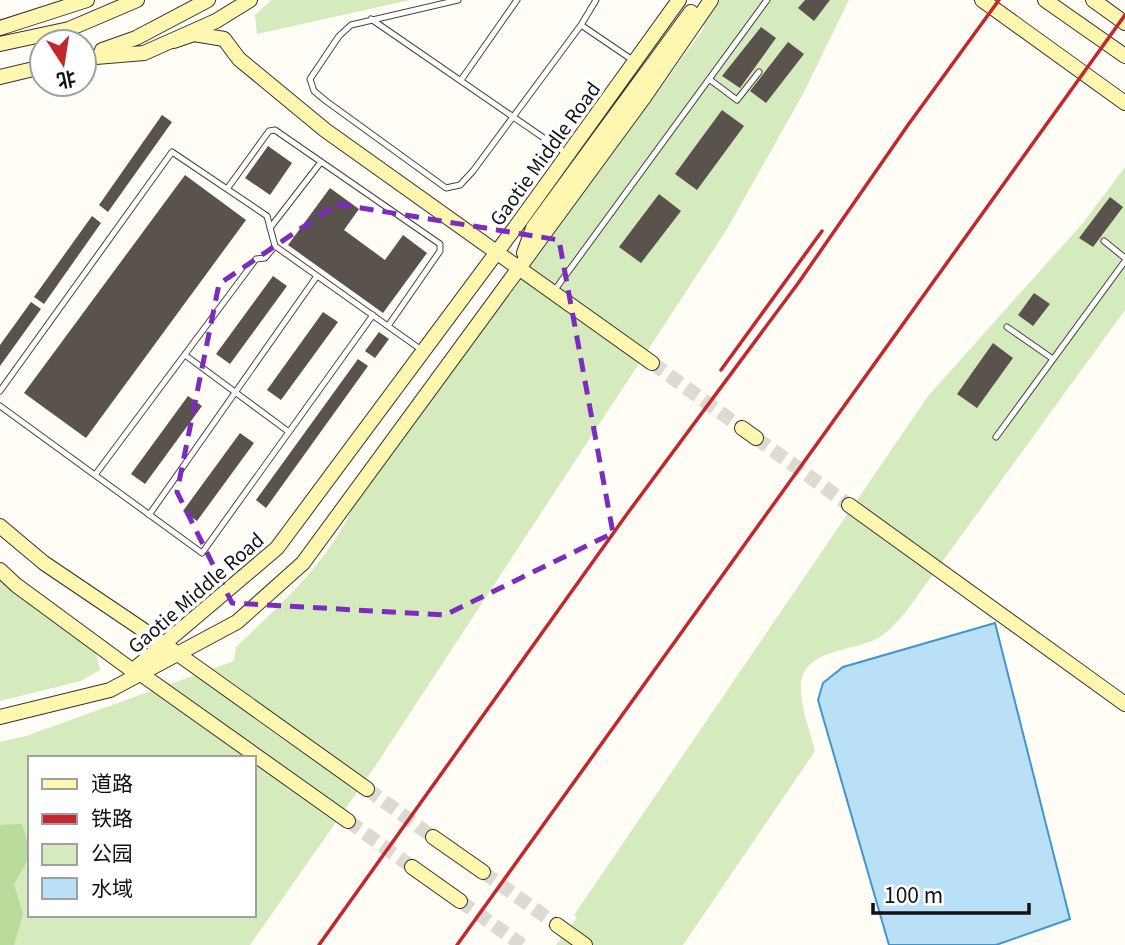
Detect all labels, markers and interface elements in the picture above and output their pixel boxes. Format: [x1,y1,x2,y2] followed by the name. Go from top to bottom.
[28,28,98,98] north arrow
[55,66,79,96] text: 北
[483,76,605,230] street label: Gaotie Middle Road
[121,525,269,659] street label: Gaotie Middle Road
[28,756,256,917] legend
[91,767,133,797] text: 道路
[91,802,133,832] text: 铁路
[91,837,133,867] text: 公园
[91,872,133,902] text: 水域
[873,872,1029,916] scale bar
[884,879,943,909] text: 100 m

